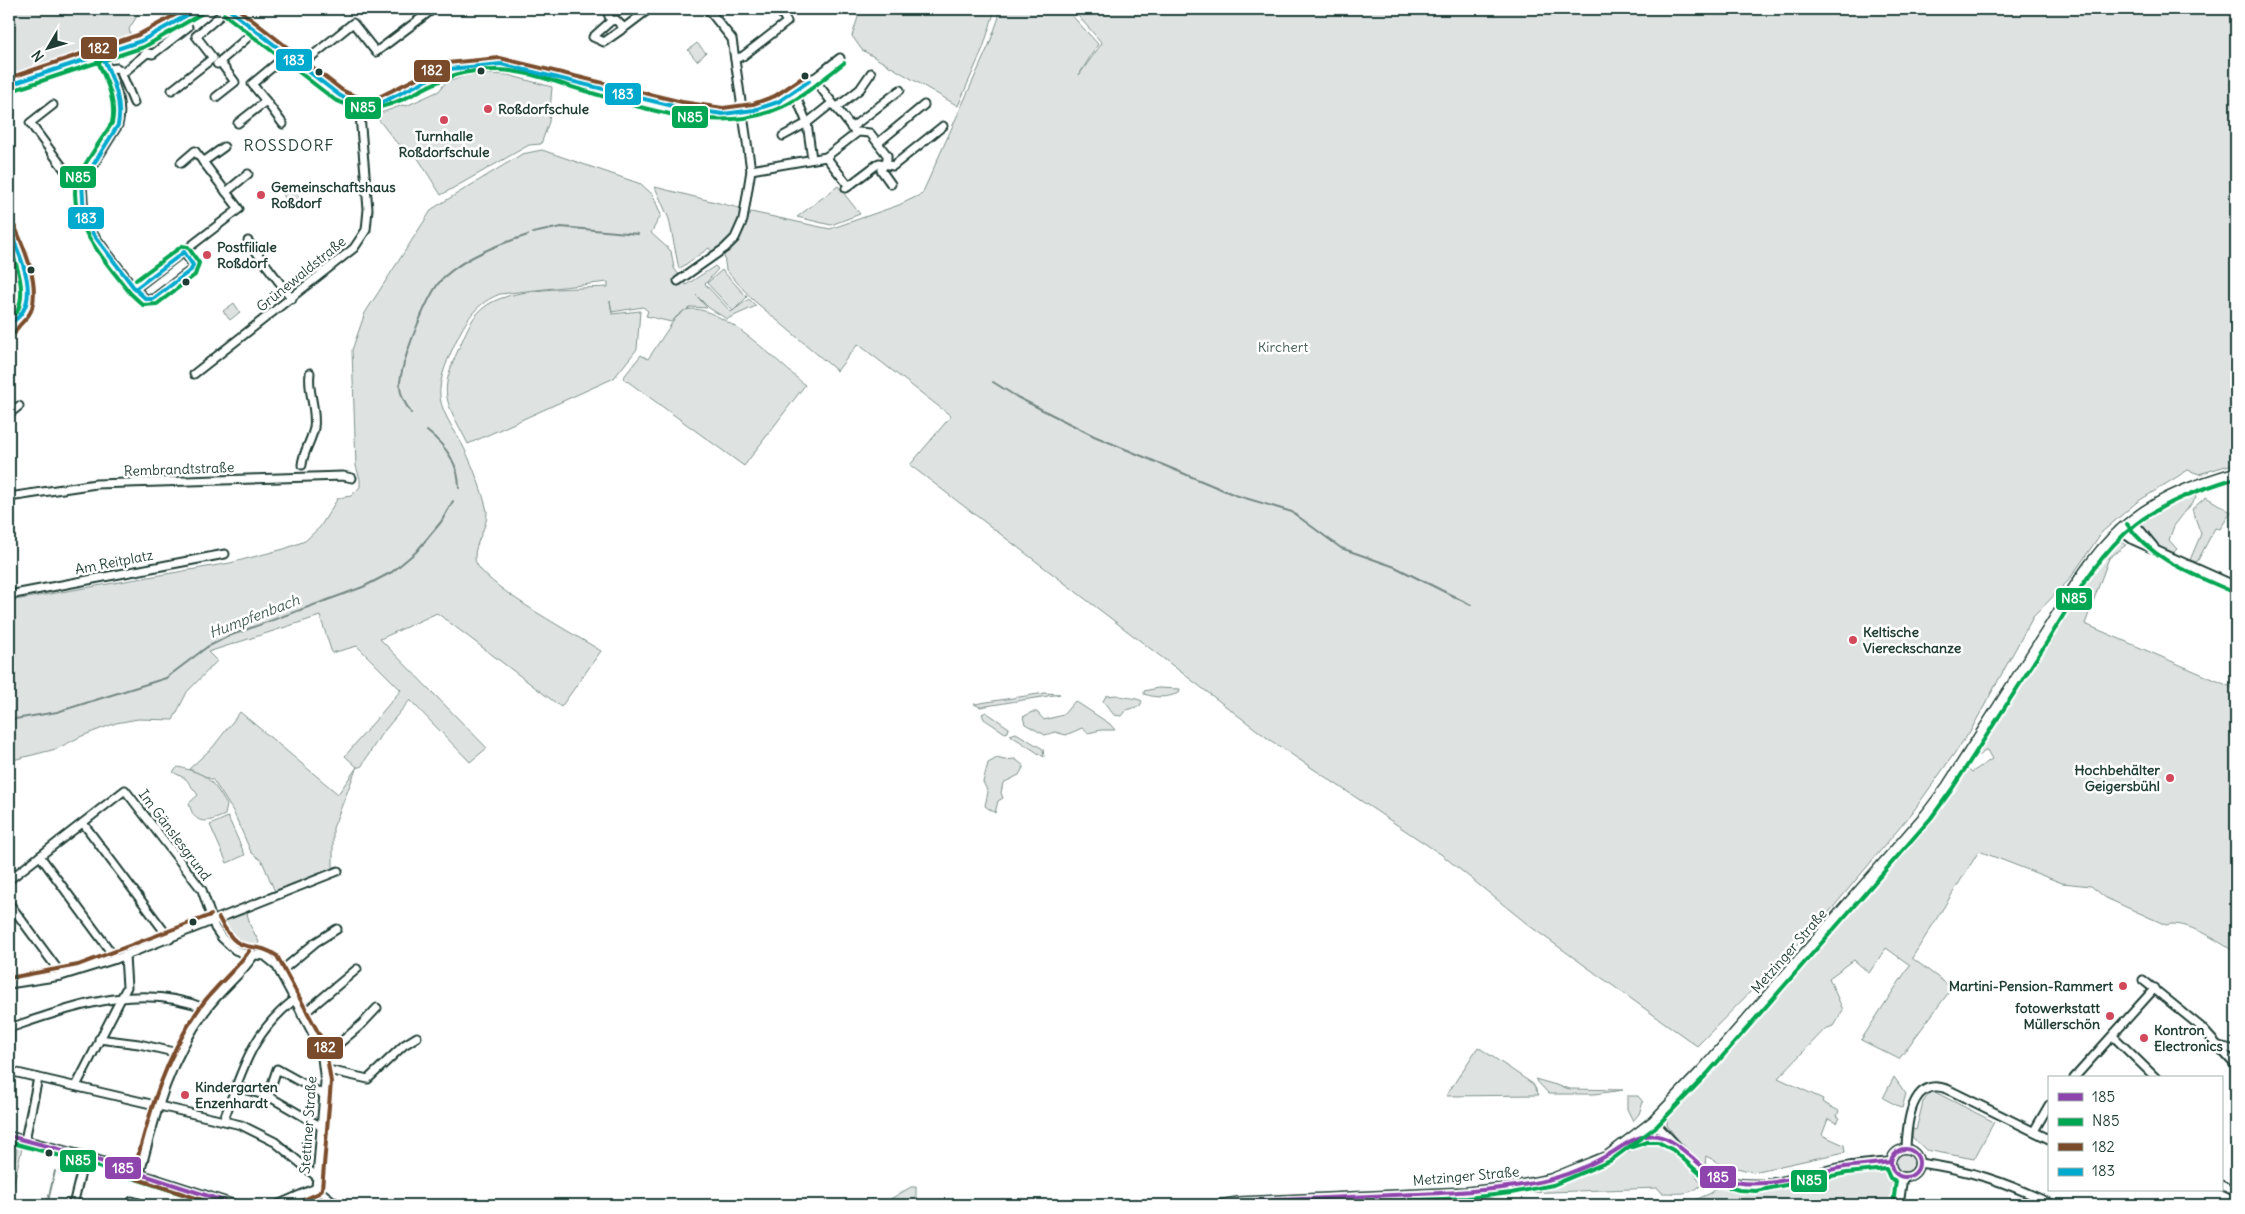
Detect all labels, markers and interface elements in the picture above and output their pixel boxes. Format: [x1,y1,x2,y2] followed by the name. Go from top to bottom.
[22,22,72,72] north arrow
[80,36,118,60] line badge: 182
[88,39,110,57] text: 182
[28,47,48,65] text: N
[275,48,313,72] line badge: 183
[283,51,305,69] text: 183
[413,59,451,83] line badge: 182
[421,61,443,79] text: 182
[476,66,486,76] unlabelled marker
[314,67,324,77] unlabelled marker
[800,71,810,81] unlabelled marker
[604,82,642,106] line badge: 183
[612,85,634,103] text: 183
[344,96,382,120] line badge: N85
[350,98,376,116] text: N85
[498,100,589,118] place label: Roßdorfschule
[482,103,494,115] marker: Roßdorfschule
[671,105,709,129] line badge: N85
[677,108,703,126] text: N85
[438,114,450,126] marker: Turnhalle Roßdorfschule
[399,127,490,161] place label: Turnhalle Roßdorfschule
[243,135,335,155] district label: ROSSDORF
[59,165,97,189] line badge: N85
[65,168,91,186] text: N85
[271,178,396,212] place label: Gemeinschaftshaus Roßdorf
[255,189,267,201] marker: Gemeinschaftshaus Roßdorf
[67,206,105,230] line badge: 183
[75,209,97,227] text: 183
[253,232,349,316] street label: Grünewaldstraße
[217,238,277,272] place label: Postfiliale Roßdorf
[201,249,213,261] marker: Postfiliale Roßdorf
[26,265,36,275] unlabelled marker
[181,277,191,287] unlabelled marker
[1258,338,1309,356] park label: Kirchert
[123,458,235,480] street label: Rembrandtstraße
[73,546,155,578] street label: Am Reitplatz
[2055,587,2093,611] line badge: N85
[2061,589,2087,607] text: N85
[206,590,302,642] water label: Humpfenbach
[1863,623,1962,657] place label: Keltische Viereckschanze
[1847,634,1859,646] marker: Keltische Viereckschanze
[2075,761,2160,795] place label: Hochbehälter Geigersbühl
[2164,772,2176,784] marker: Hochbehälter Geigersbühl
[135,786,215,884] street label: Im Gänslesgrund
[1747,905,1831,997] street label: Metzinger Straße
[188,917,198,927] unlabelled marker
[1949,977,2113,995] place label: Martini-Pension-Rammert
[2117,980,2129,992] marker: Martini-Pension-Rammert
[2015,999,2100,1033] place label: fotowerkstatt Müllerschön
[2104,1010,2116,1022] marker: fotowerkstatt Müllerschön
[2154,1021,2224,1055] place label: Kontron Electronics
[2138,1032,2150,1044] marker: Kontron Electronics
[306,1036,344,1060] line badge: 182
[314,1038,336,1056] text: 182
[296,1076,320,1174] street label: Stettiner Straße
[2048,1076,2222,1192] legend
[195,1078,278,1112] place label: Kindergarten Enzenhardt
[2092,1087,2115,1106] text: 185
[179,1089,191,1101] marker: Kindergarten Enzenhardt
[2092,1111,2120,1130] text: N85
[2092,1137,2115,1156] text: 182
[44,1148,54,1158] unlabelled marker
[59,1149,97,1173] line badge: N85
[65,1151,91,1169] text: N85
[104,1156,142,1180] line badge: 185
[112,1159,134,1177] text: 185
[2092,1161,2115,1180] text: 183
[1412,1162,1520,1190] street label: Metzinger Straße
[1699,1165,1737,1189] line badge: 185
[1707,1168,1729,1186] text: 185
[1790,1169,1828,1193] line badge: N85
[1796,1171,1822,1189] text: N85

